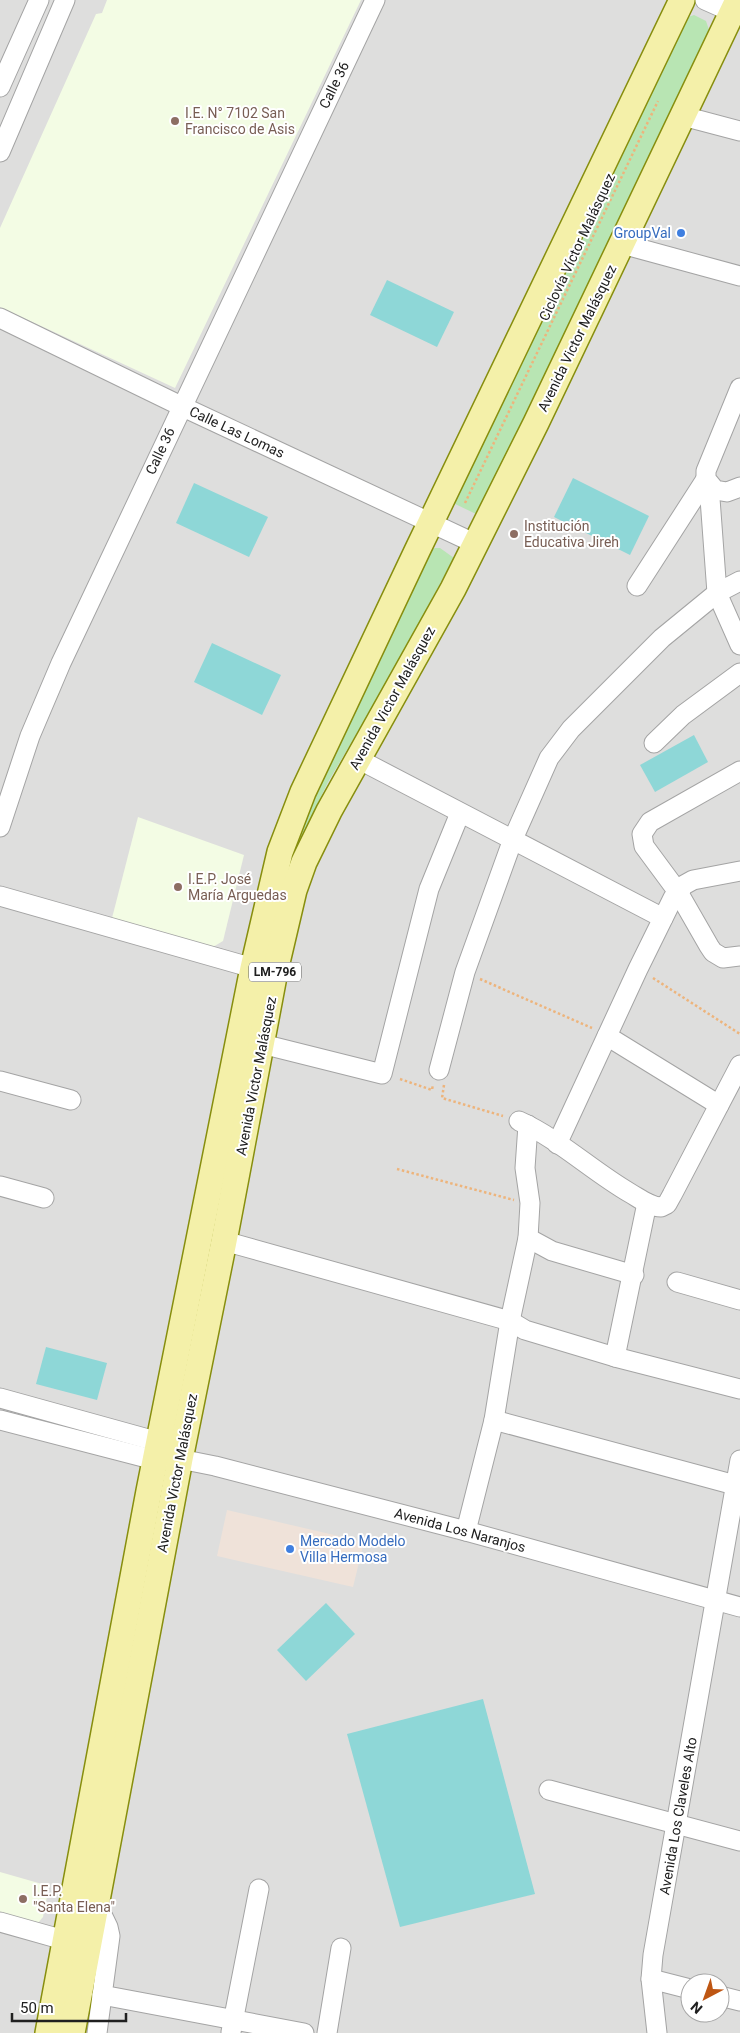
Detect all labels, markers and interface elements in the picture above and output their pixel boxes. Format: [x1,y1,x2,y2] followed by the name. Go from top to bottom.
[316,59,352,111] street label: Calle 36
[185,105,295,137] place label: I.E. N° 7102 San Francisco de Asis
[169,115,181,127] marker: I.E. N° 7102 San Francisco de Asis
[536,171,618,323] street label: Ciclovía Víctor Malásquez
[614,225,671,241] place label: GroupVal
[675,227,687,239] marker: GroupVal
[534,262,620,414] street label: Avenida Victor Malásquez
[187,403,287,461] street label: Calle Las Lomas
[142,425,178,477] street label: Calle 36
[524,518,619,550] place label: Institución Educativa Jireh
[508,528,520,540] marker: Institución Educativa Jireh
[346,623,438,772] street label: Avenida Victor Malásquez
[188,871,287,903] place label: I.E.P. José María Arguedas
[172,881,184,893] marker: I.E.P. José María Arguedas
[249,962,301,982] road number: LM-796
[233,995,279,1157] street label: Avenida Victor Malásquez
[154,1392,200,1554] street label: Avenida Victor Malásquez
[393,1505,527,1555] street label: Avenida Los Naranjos
[300,1533,405,1565] place label: Mercado Modelo Villa Hermosa
[284,1543,296,1555] marker: Mercado Modelo Villa Hermosa
[656,1736,700,1896] street label: Avenida Los Claveles Alto
[33,1883,115,1915] place label: I.E.P. "Santa Elena"
[17,1893,29,1905] marker: I.E.P. "Santa Elena"
[680,1973,730,2023] north arrow
[12,1990,126,2022] scale bar
[20,1999,54,2017] text: 50 m
[687,1999,705,2017] text: N

